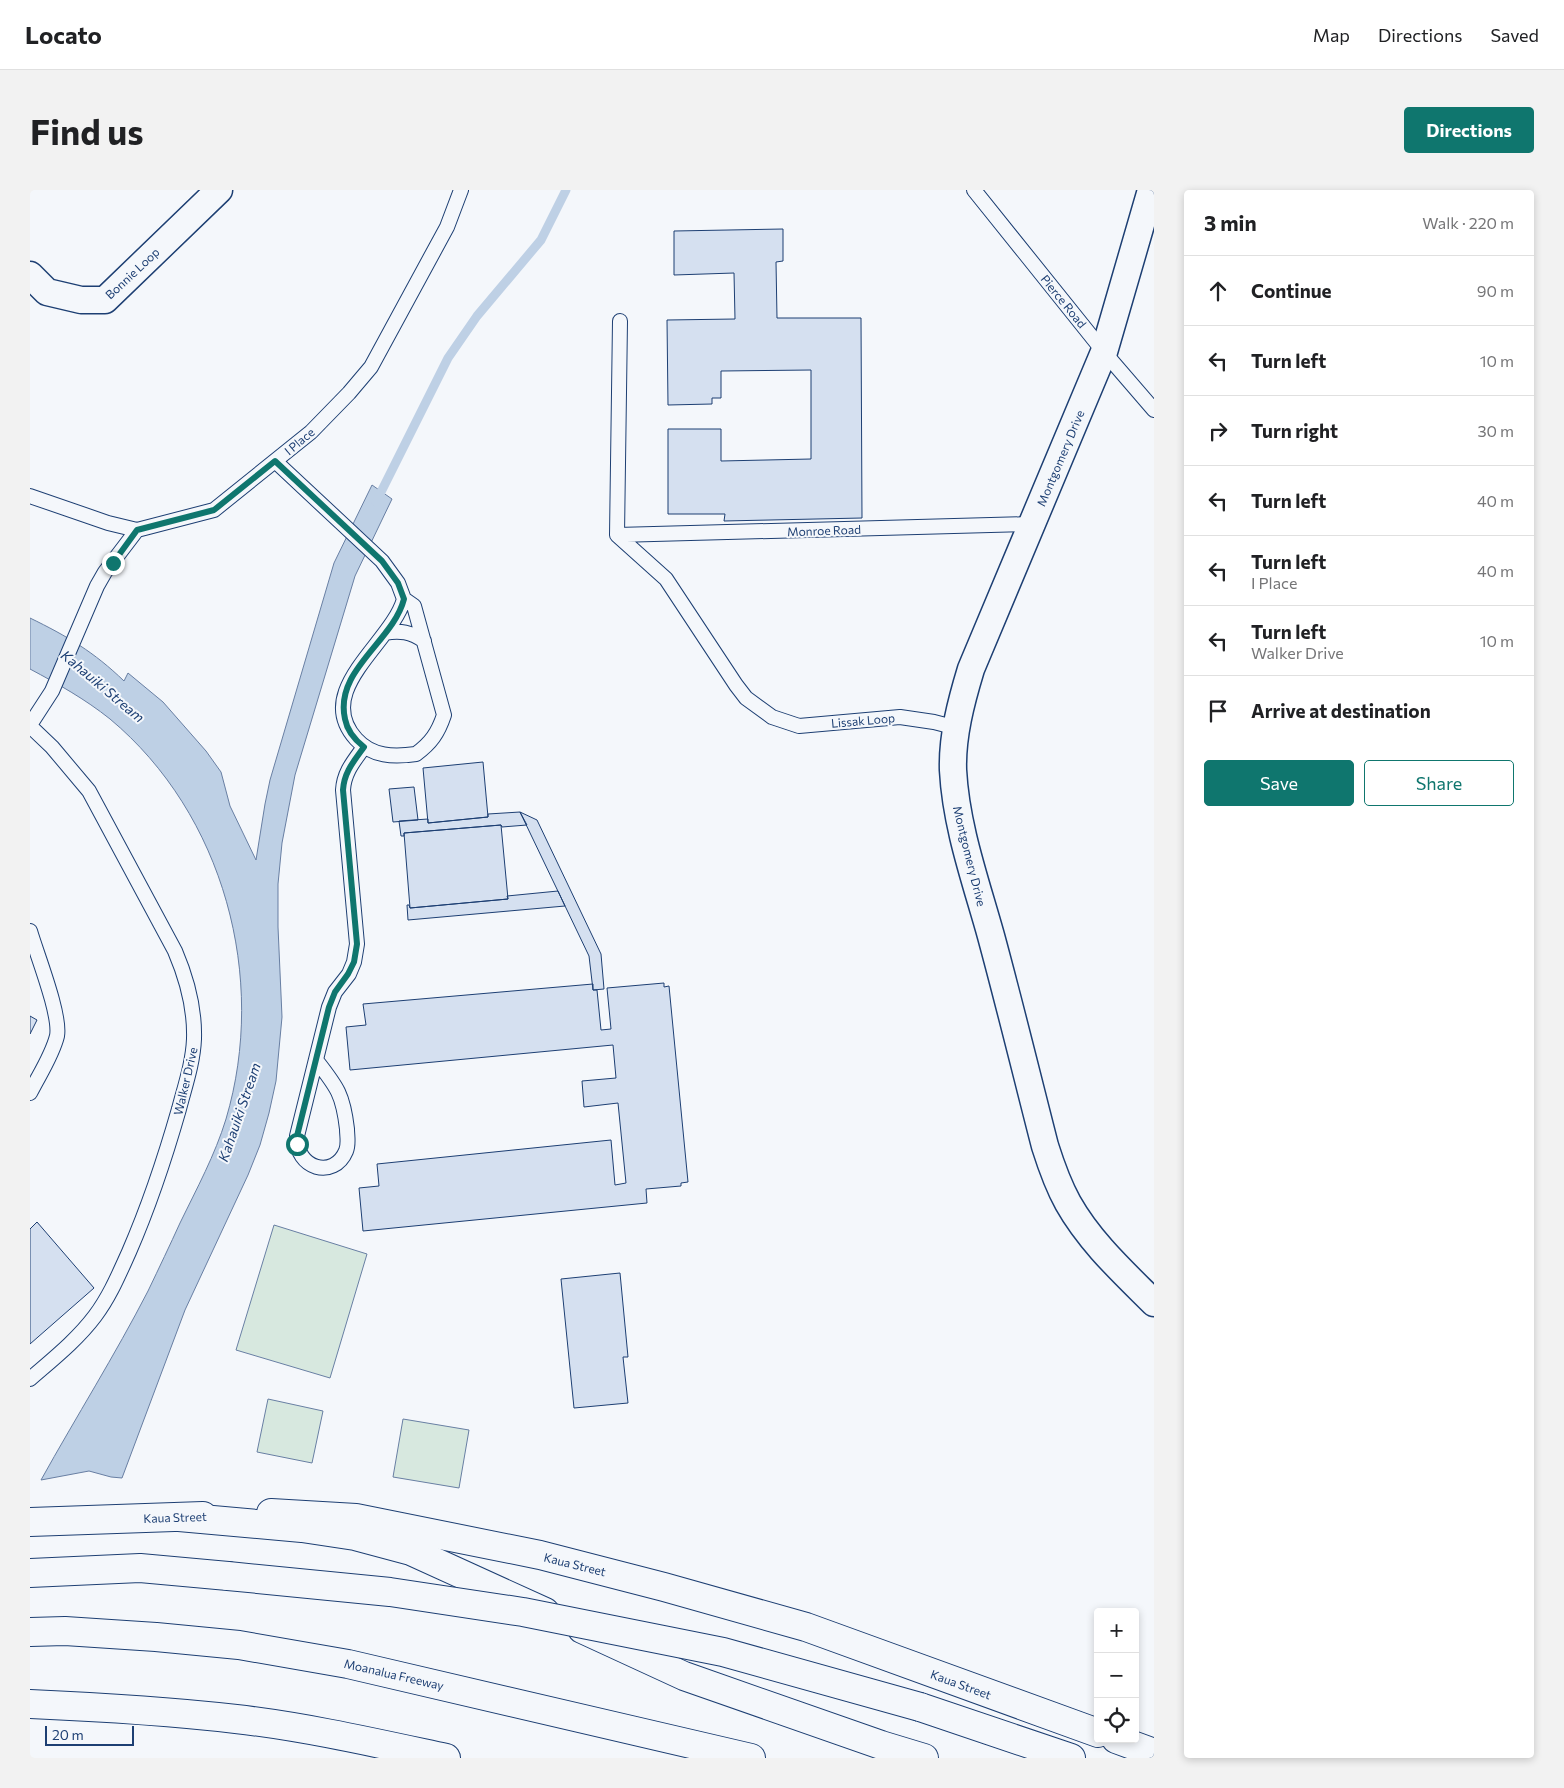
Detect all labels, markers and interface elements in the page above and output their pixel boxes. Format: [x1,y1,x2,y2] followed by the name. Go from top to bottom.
[25,20,102,49] text: Locato
[1313,24,1350,46] text: Map
[1378,24,1462,46] text: Directions
[1490,24,1539,46] text: Saved
[1404,107,1534,153] button: Directions
[30,109,144,152] text: Find us
[1204,210,1257,235] text: 3 min
[1422,213,1514,232] text: Walk · 220 m
[102,244,162,302] street label: Bonnie Loop
[1038,272,1090,330] street label: Pierce Road
[1204,277,1232,305] icon: ahead
[1251,279,1331,302] text: Continue
[1477,281,1514,300] text: 90 m
[1204,347,1232,375] icon: left
[1251,349,1326,372] text: Turn left
[1480,351,1514,370] text: 10 m
[1033,408,1087,508] street label: Montgomery Drive
[1204,417,1232,445] icon: right
[1251,419,1338,442] text: Turn right
[1477,421,1514,440] text: 30 m
[281,424,317,458] street label: I Place
[1204,487,1232,515] icon: left
[1251,489,1326,512] text: Turn left
[1477,491,1514,510] text: 40 m
[787,522,861,538] street label: Monroe Road
[1251,550,1326,573] text: Turn left
[102,552,125,575] route end
[1204,557,1232,585] icon: left
[1477,561,1514,580] text: 40 m
[1251,573,1297,592] text: I Place
[1251,620,1326,643] text: Turn left
[1204,627,1232,655] icon: left
[1480,631,1514,650] text: 10 m
[1251,643,1344,662] text: Walker Drive
[58,646,148,726] water label: Kahauiki Stream
[1204,697,1232,725] icon: arrive
[1251,699,1431,722] text: Arrive at destination
[830,710,896,730] street label: Lissak Loop
[1204,760,1354,806] button: Save
[1364,760,1514,806] button: Share
[951,804,989,908] street label: Montgomery Drive
[170,1046,200,1116] street label: Walker Drive
[214,1060,264,1164] water label: Kahauiki Stream
[286,1133,309,1156] route start
[143,1509,207,1525] street label: Kaua Street
[542,1550,608,1578] street label: Kaua Street
[1094,1608,1139,1743] map controls
[1094,1608,1139,1653] button: +
[1094,1653,1139,1698] button: −
[343,1656,445,1692] street label: Moanalua Freeway
[929,1667,993,1701] street label: Kaua Street
[1094,1698,1139,1743] button: locate
[45,1723,134,1746] scale bar
[52,1726,84,1743] text: 20 m

